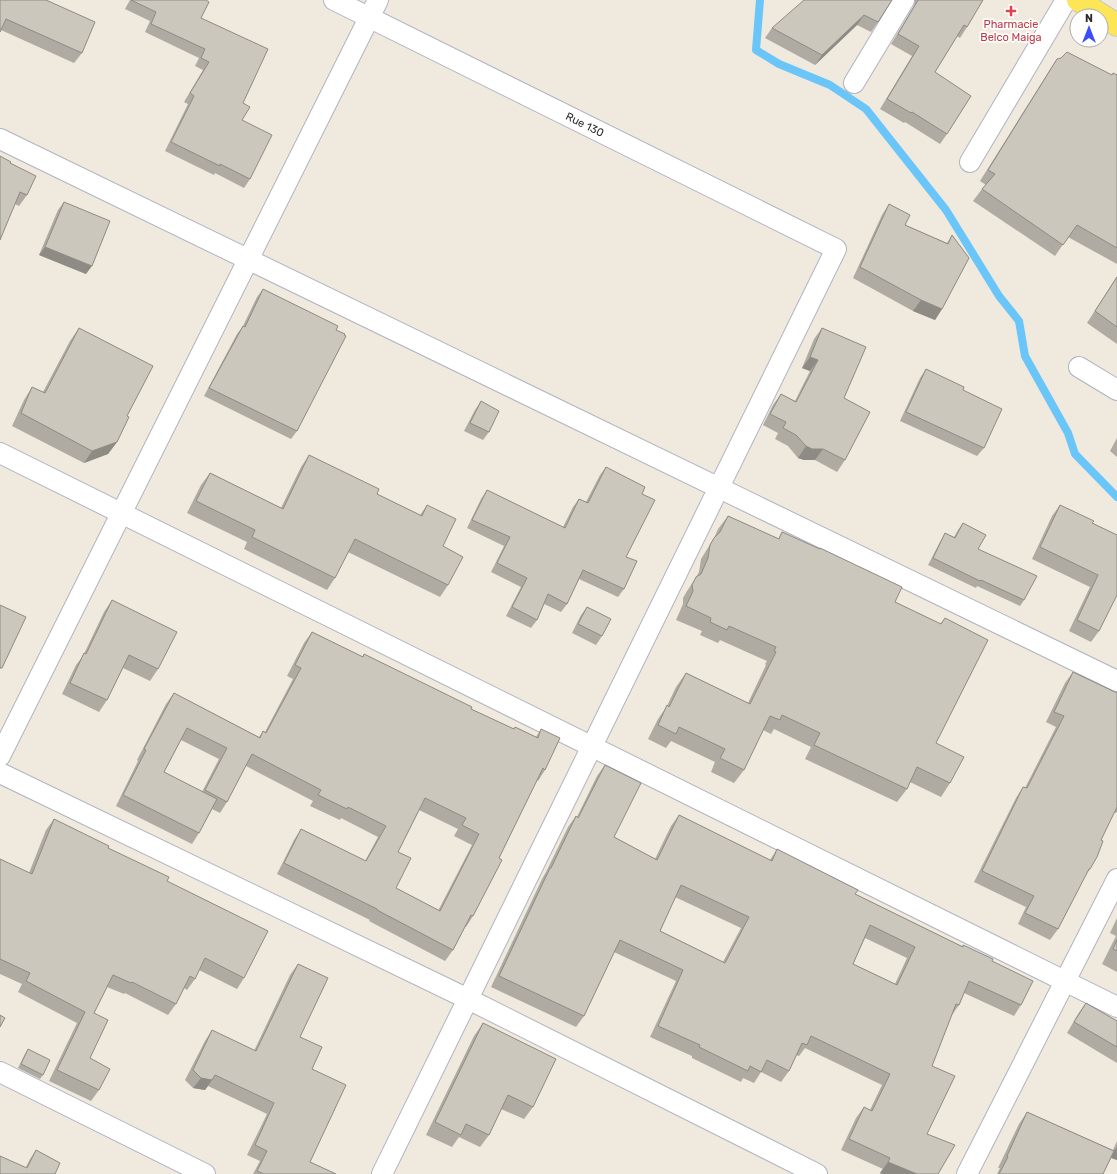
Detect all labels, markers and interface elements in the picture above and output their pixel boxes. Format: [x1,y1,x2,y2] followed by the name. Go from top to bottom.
[1006,6,1016,16] marker: Pharmacie Belco Maiga
[1069,8,1109,48] north arrow
[1085,12,1093,25] text: N
[980,18,1042,44] place label: Pharmacie Belco Maiga
[563,110,606,140] street label: Rue 130

